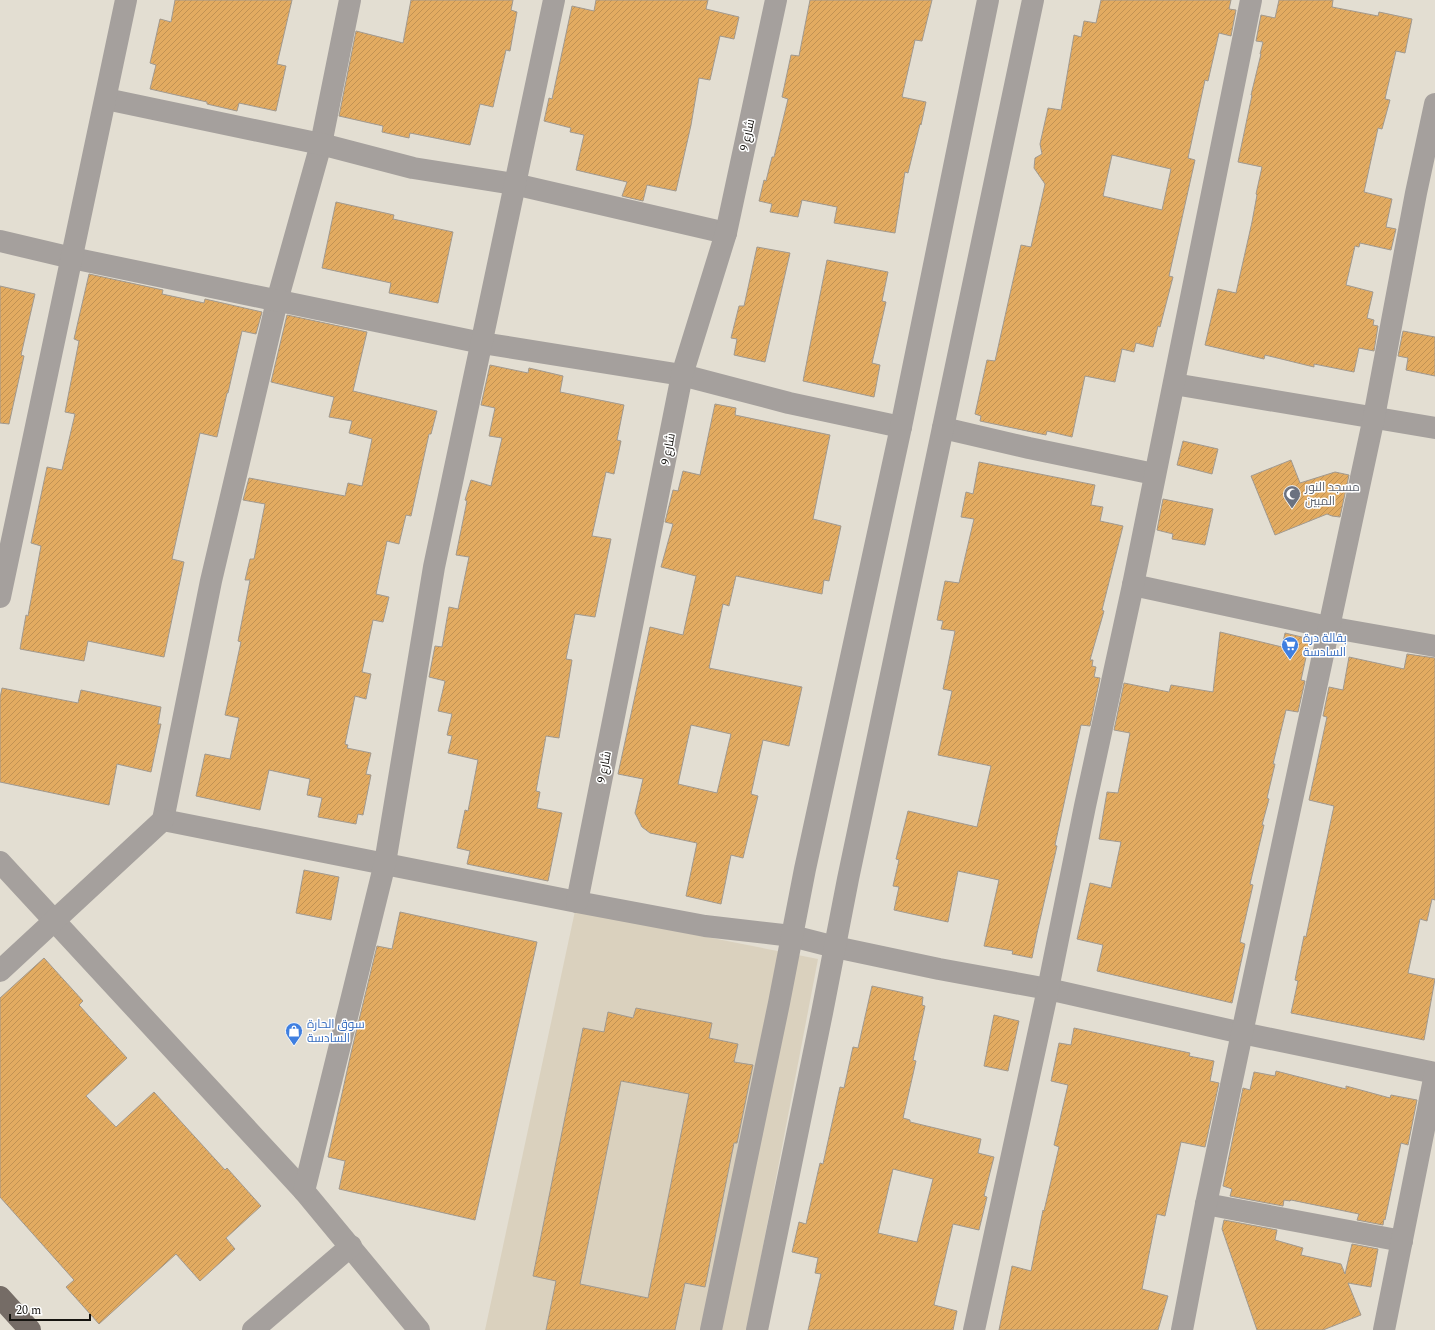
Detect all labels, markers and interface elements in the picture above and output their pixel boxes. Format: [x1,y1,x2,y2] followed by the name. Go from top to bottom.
[735,117,760,153] street label: شارع 9
[656,431,681,467] street label: شارع 9
[1304,478,1360,511] place label: مسجد النور المبين
[1282,484,1302,509] mosque icon: مسجد النور المبين
[1303,629,1347,662] place label: بقالة درة السادسة
[1280,635,1300,660] supermarket icon: بقالة درة السادسة
[592,749,617,785] street label: شارع 9
[307,1015,365,1048] place label: سوق الحارة السادسة
[284,1021,304,1046] shop icon: سوق الحارة السادسة
[10,1296,90,1322] scale bar
[16,1301,41,1320] text: 20 m

